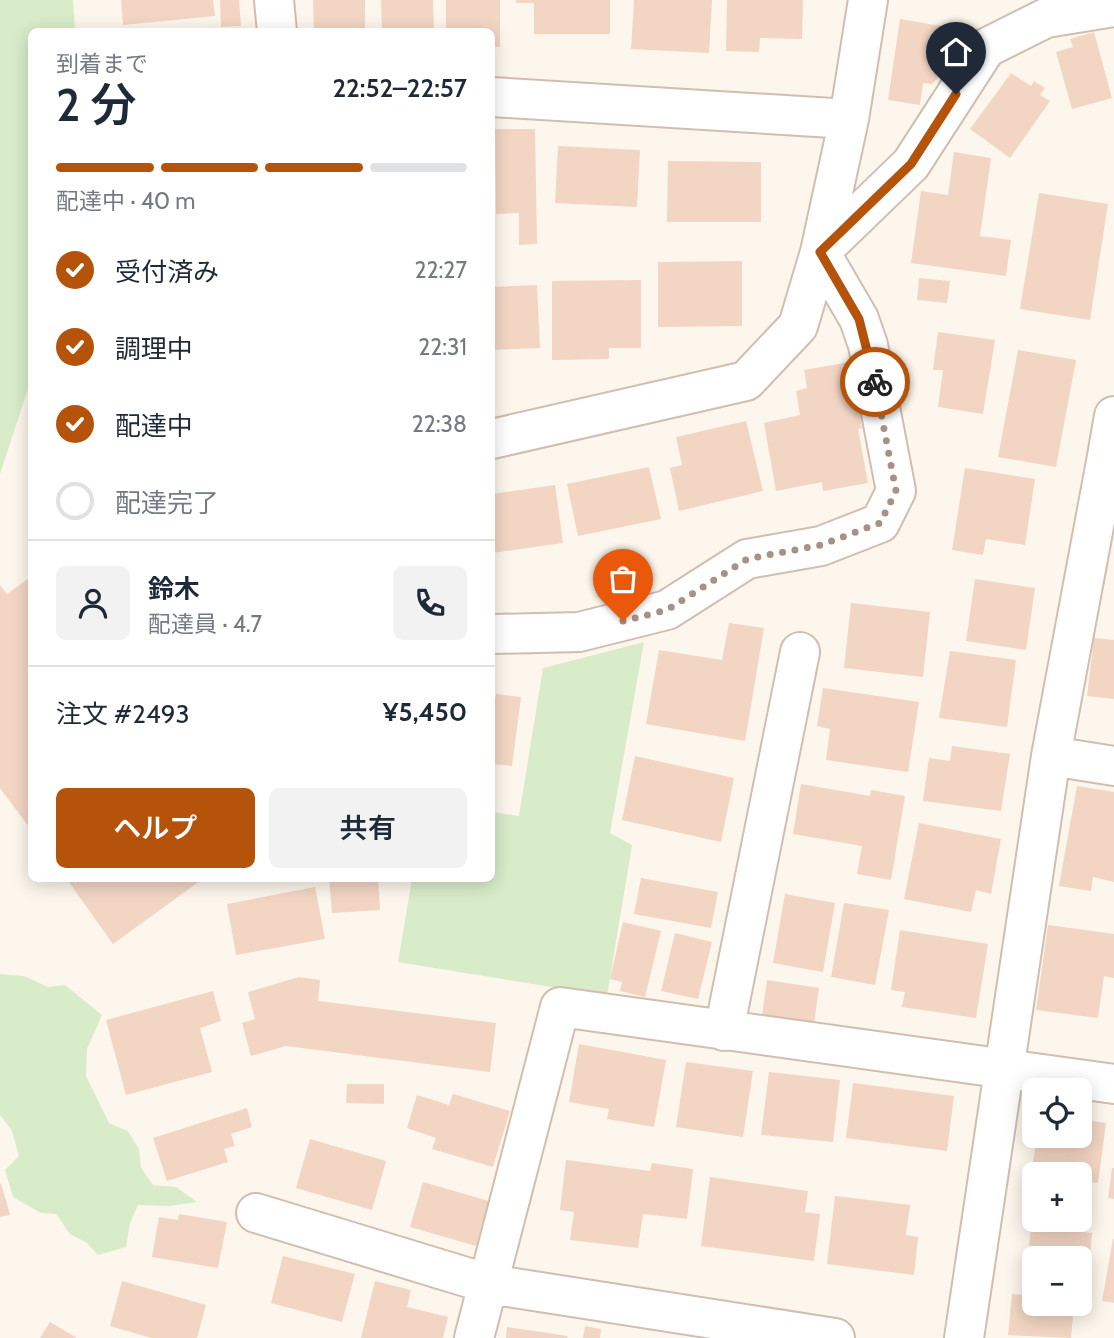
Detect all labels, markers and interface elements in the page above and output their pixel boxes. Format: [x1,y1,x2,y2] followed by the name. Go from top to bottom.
[926,22,986,94] pin
[937,33,975,71] icon: home
[56,50,148,78] text: 到着まで
[332,72,467,104] text: 22:52–22:57
[56,77,137,133] text: 2 分
[56,187,196,215] text: 配達中 · 40 m
[56,251,94,289] icon: check
[115,256,219,288] text: 受付済み
[414,256,467,284] text: 22:27
[56,328,94,366] icon: check
[115,333,193,365] text: 調理中
[418,333,467,361] text: 22:31
[840,347,910,417] courier
[856,363,894,401] icon: bike
[56,405,94,443] icon: check
[115,410,193,442] text: 配達中
[412,410,467,438] text: 22:38
[115,487,219,519] text: 配達完了
[593,549,653,621] pin
[604,560,642,598] icon: bag
[56,566,130,640] button: person
[393,566,467,640] button: phone
[148,573,200,605] text: 鈴木
[148,610,262,638] text: 配達員 · 4.7
[383,696,467,728] text: ¥5,450
[56,698,190,730] text: 注文 #2493
[56,788,255,868] button: ヘルプ
[269,788,467,868] button: 共有
[1022,1078,1092,1316] map controls
[1022,1078,1092,1148] button: locate
[1022,1162,1092,1232] button: +
[1022,1246,1092,1316] button: −

